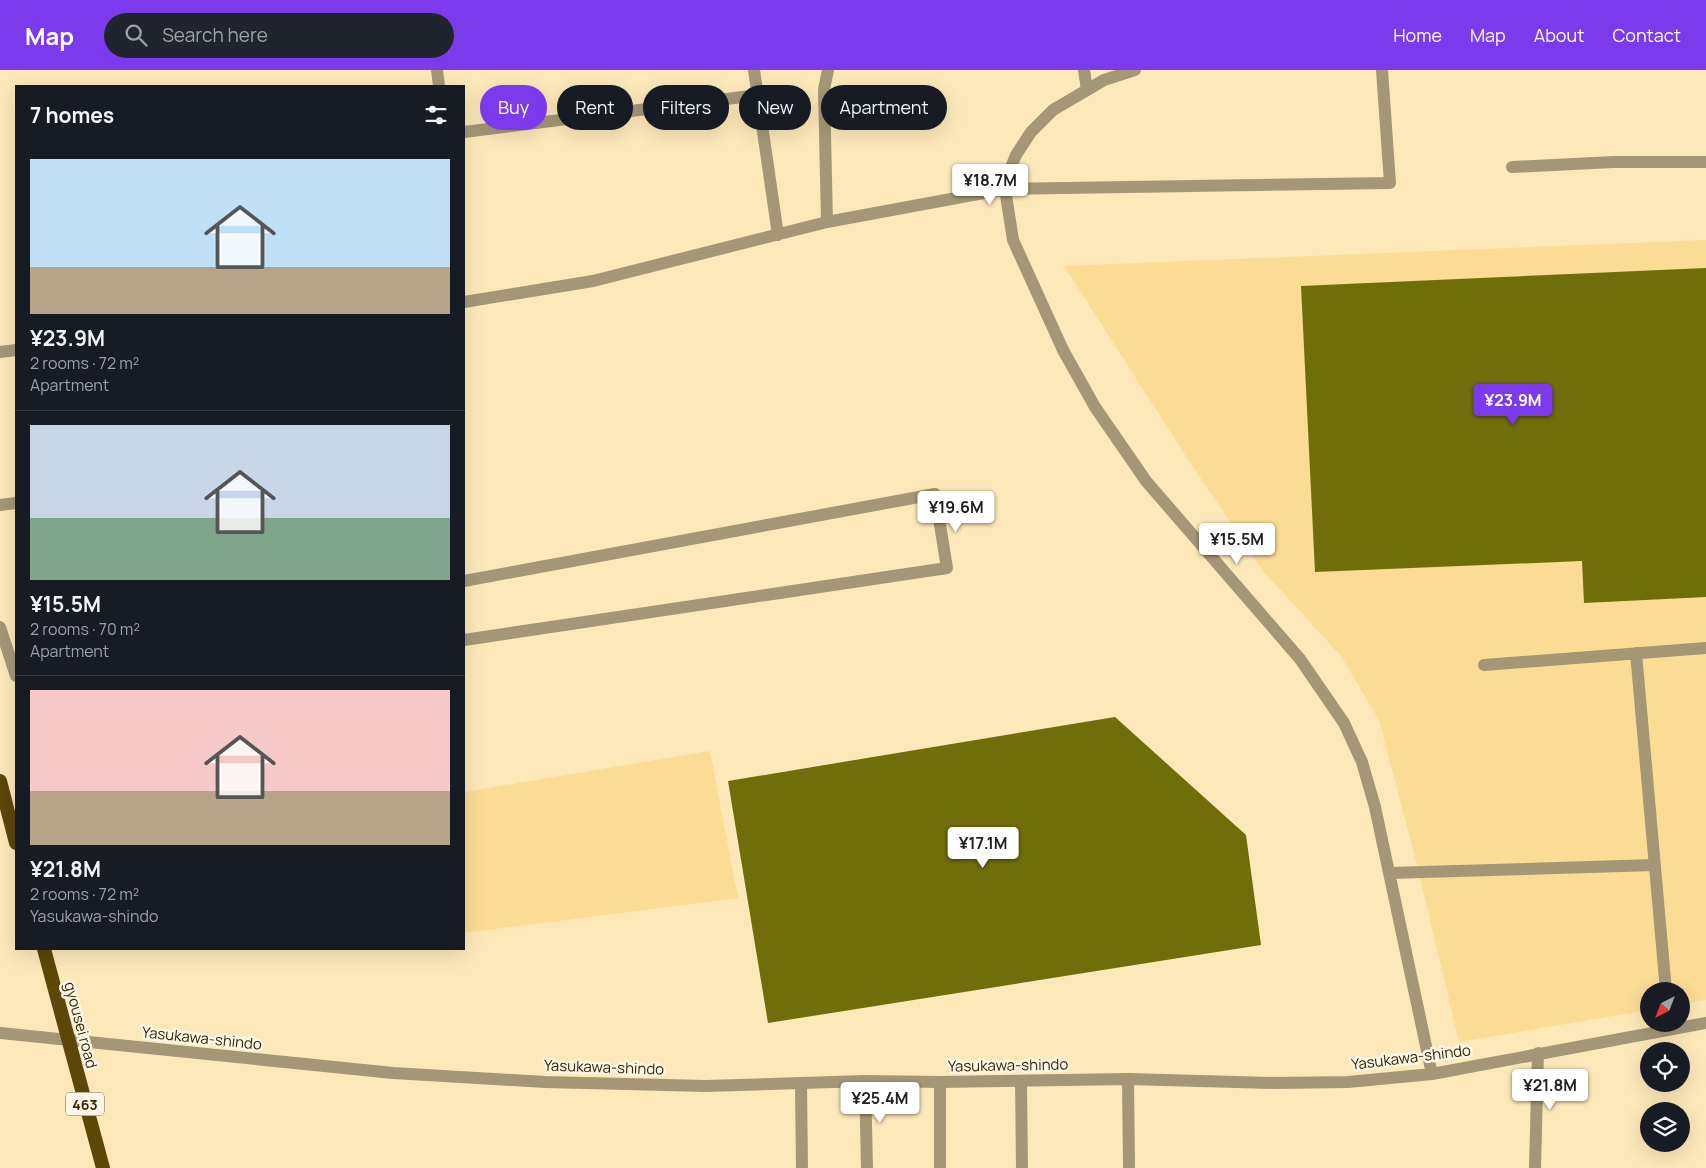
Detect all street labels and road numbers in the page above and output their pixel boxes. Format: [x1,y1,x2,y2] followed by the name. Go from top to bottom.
[59,979,103,1071] street label: gyousei road
[141,1021,263,1055] street label: Yasukawa-shindo
[1350,1039,1472,1075] street label: Yasukawa-shindo
[948,1053,1068,1077] street label: Yasukawa-shindo
[543,1054,665,1080] street label: Yasukawa-shindo
[66,1092,104,1116] road number: 463

